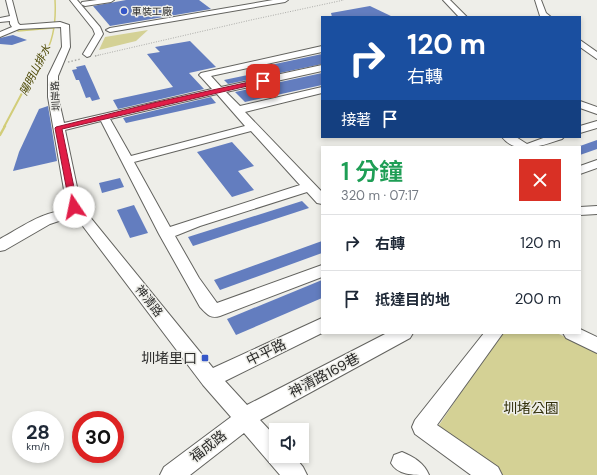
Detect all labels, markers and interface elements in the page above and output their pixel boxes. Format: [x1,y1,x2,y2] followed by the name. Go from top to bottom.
[132,5,172,18] place label: 車裝工廠
[119,6,129,16] marker: 車裝工廠
[407,26,486,63] text: 120 m
[341,32,393,84] icon: right
[16,41,54,98] water label: 陽明山排水
[246,64,280,98] pin
[407,65,443,89] text: 右轉
[252,70,274,92] icon: arrive
[48,81,63,111] street label: 圳岸路
[379,108,401,130] icon: arrive
[341,110,371,130] text: 接著
[341,156,403,187] text: 1 分鐘
[519,159,561,201] button: close
[53,186,95,228] position arrow
[341,187,419,204] text: 320 m · 07:17
[341,232,363,254] icon: right
[520,233,561,253] text: 120 m
[375,234,405,254] text: 右轉
[132,282,166,320] street label: 神清路
[341,288,363,310] icon: arrive
[515,289,561,309] text: 200 m
[375,290,450,310] text: 抵達目的地
[243,335,289,369] street label: 中平路
[141,349,197,367] place label: 圳堵里口
[285,349,363,401] street label: 神清路169巷
[200,353,210,363] marker: 圳堵里口
[503,399,559,417] park label: 圳堵公園
[72,411,124,463] speed limit sign: 30
[26,419,50,445] text: 28
[269,423,309,463] map controls
[269,423,309,463] button: sound
[186,426,230,466] street label: 福成路
[26,440,50,453] text: km/h

